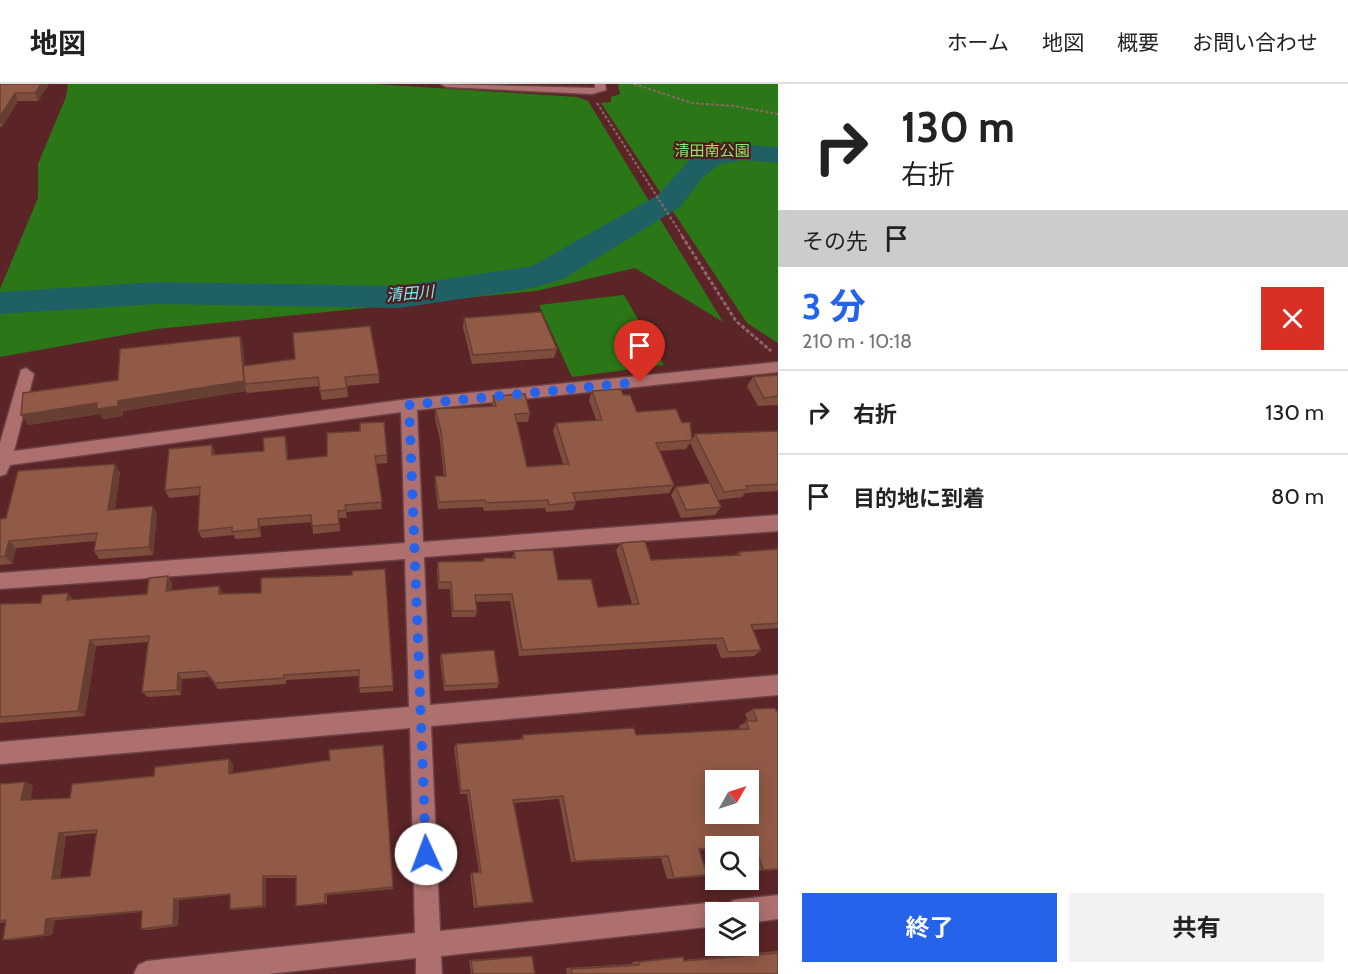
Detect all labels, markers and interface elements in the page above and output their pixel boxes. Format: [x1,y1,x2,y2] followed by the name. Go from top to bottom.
[30,26,86,60] text: 地図
[947,30,1009,55] text: ホーム
[1042,30,1084,55] text: 地図
[1117,30,1159,55] text: 概要
[1192,30,1318,55] text: お問い合わせ
[901,101,1015,153] text: 130 m
[802,108,880,186] icon: right
[674,142,750,160] park label: 清田南公園
[901,158,955,191] text: 右折
[880,222,913,255] icon: arrive
[802,228,868,255] text: その先
[385,282,437,305] water label: 清田川
[802,284,866,328] text: 3 分
[1261,287,1324,350] button: close
[614,320,665,382] pin
[623,329,656,362] icon: arrive
[802,329,912,353] text: 210 m · 10:18
[802,396,835,429] icon: right
[1265,399,1324,426] text: 130 m
[853,401,897,428] text: 右折
[802,480,835,513] icon: arrive
[1271,483,1324,510] text: 80 m
[853,485,985,512] text: 目的地に到着
[705,770,759,824] north arrow
[705,770,759,956] map controls
[394,822,458,886] position arrow
[705,836,759,890] button: search
[802,893,1057,962] button: 終了
[1069,893,1324,962] button: 共有
[705,902,759,956] button: layers

